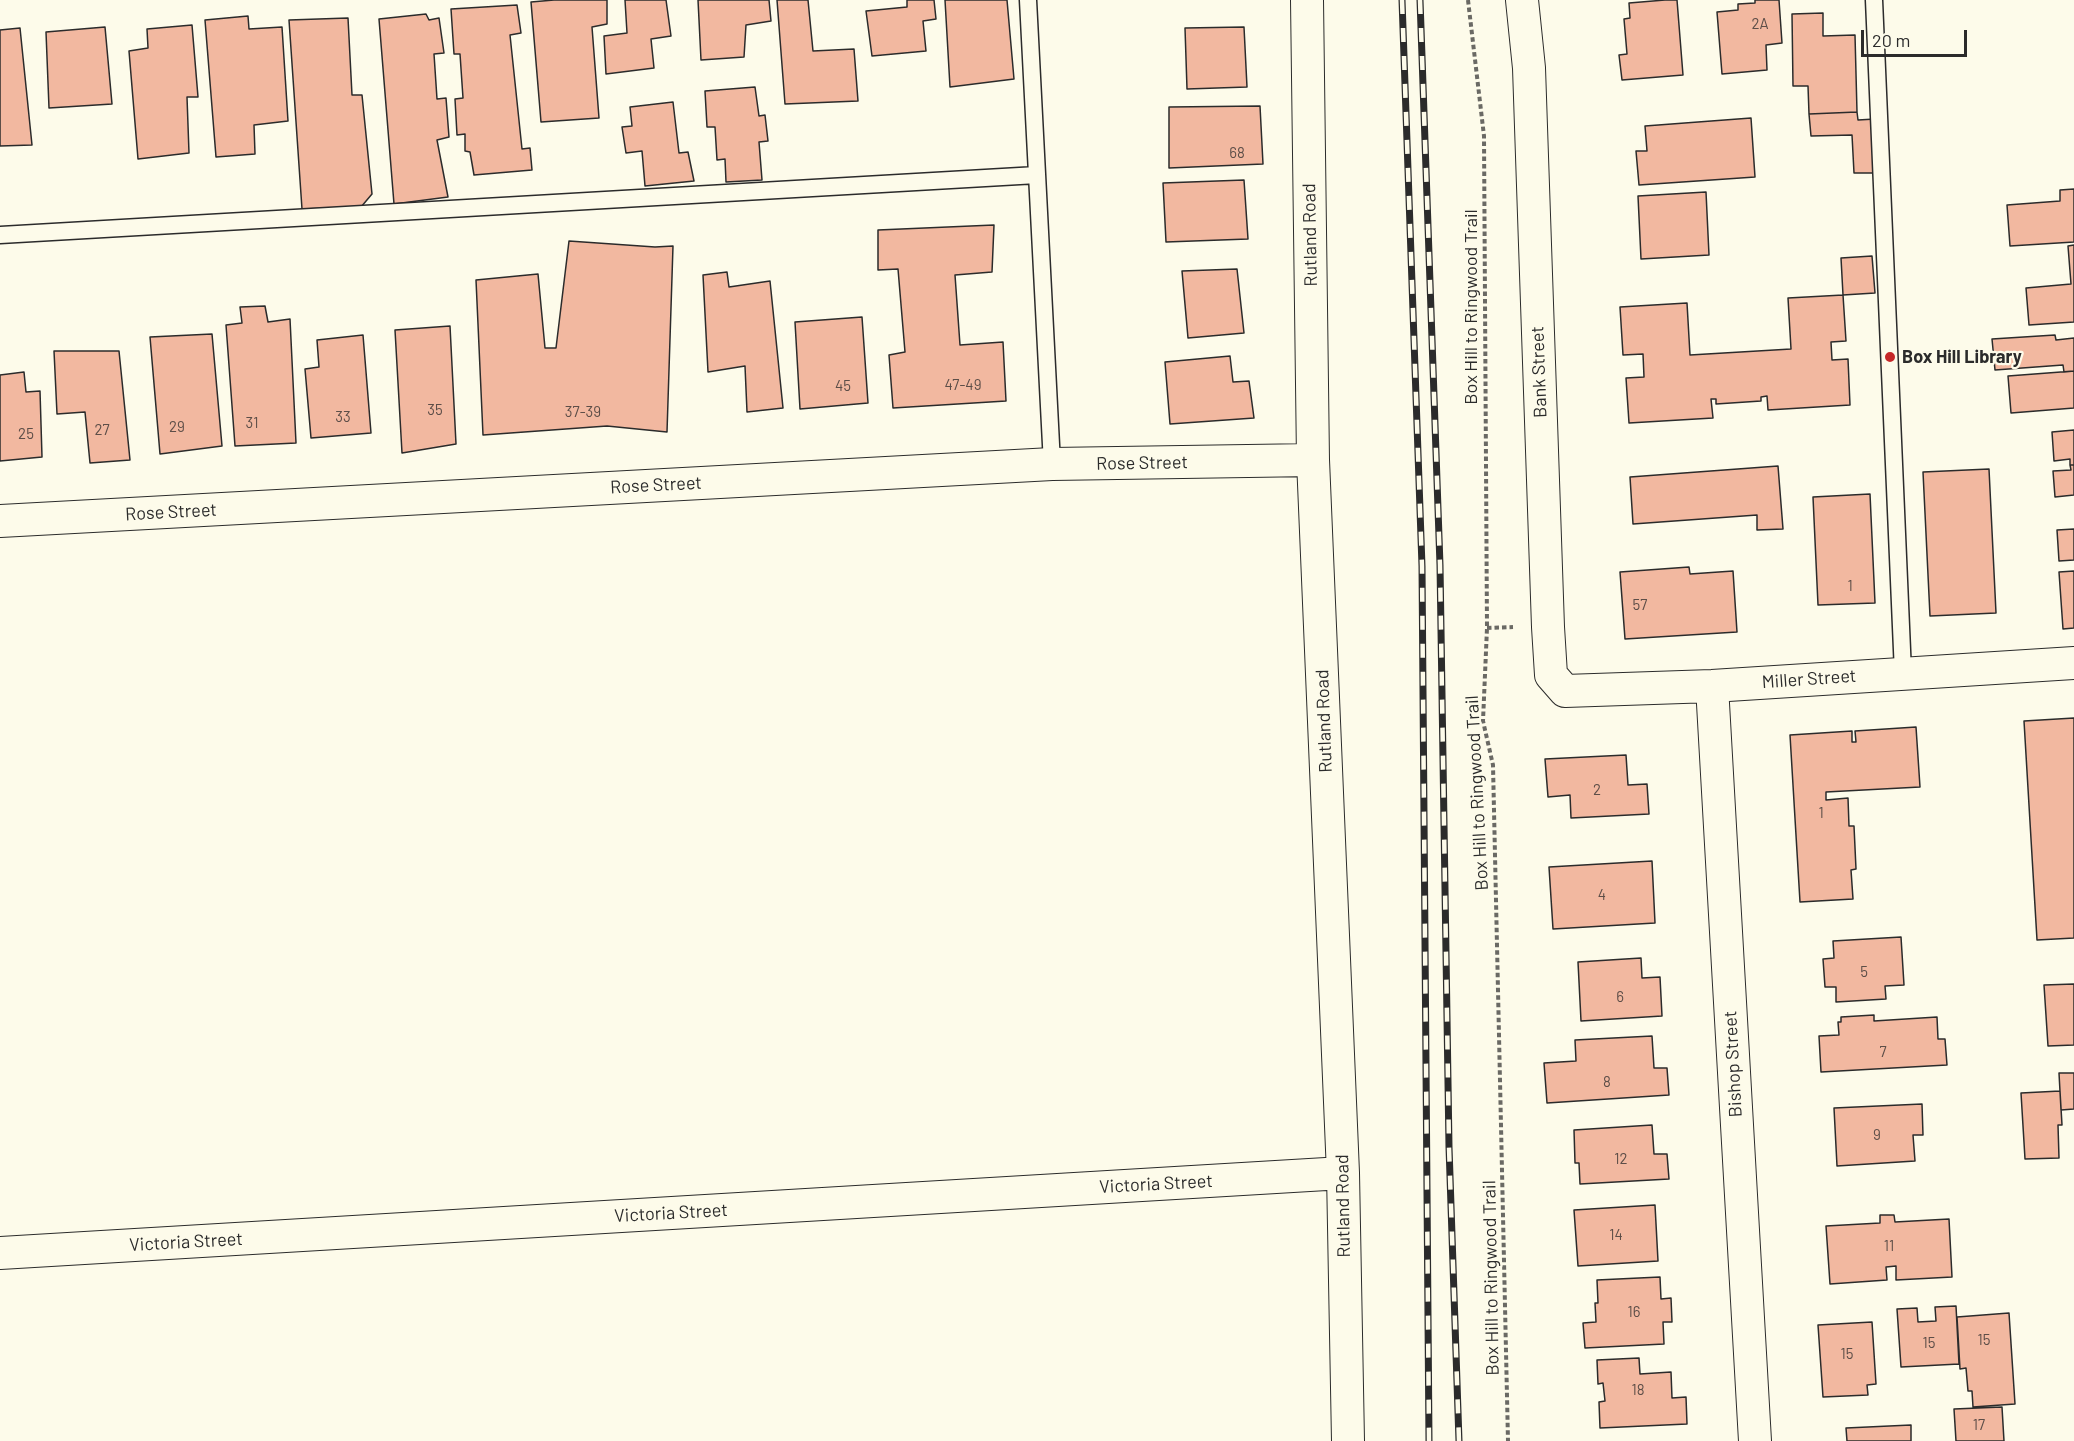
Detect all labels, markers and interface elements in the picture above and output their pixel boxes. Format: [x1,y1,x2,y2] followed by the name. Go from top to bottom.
[1751,15,1769,33] house number: 2A
[1864,18,1970,56] scale bar
[1872,29,1910,51] text: 20 m
[1229,144,1245,162] house number: 68
[1298,183,1322,287] street label: Rutland Road
[1460,209,1482,405] street label: Box Hill to Ringwood Trail
[1527,326,1551,418] street label: Bank Street
[1902,346,2022,368] place label: Box Hill Library
[1883,350,1897,364] marker: Box Hill Library
[945,376,981,394] house number: 47-49
[835,377,851,395] house number: 45
[427,401,443,419] house number: 35
[565,403,601,421] house number: 37-39
[335,408,351,426] house number: 33
[246,414,258,432] house number: 31
[169,418,185,436] house number: 29
[94,421,110,439] house number: 27
[18,425,34,443] house number: 25
[1096,451,1188,475] street label: Rose Street
[610,472,702,498] street label: Rose Street
[125,499,217,525] street label: Rose Street
[1847,577,1853,595] house number: 1
[1633,596,1647,614] house number: 57
[1761,665,1857,693] street label: Miller Street
[1311,669,1337,773] street label: Rutland Road
[1461,695,1493,891] street label: Box Hill to Ringwood Trail
[1593,781,1601,799] house number: 2
[1818,804,1824,822] house number: 1
[1598,886,1606,904] house number: 4
[1860,963,1868,981] house number: 5
[1616,988,1624,1006] house number: 6
[1719,1010,1747,1118] street label: Bishop Street
[1879,1043,1887,1061] house number: 7
[1603,1073,1611,1091] house number: 8
[1873,1126,1881,1144] house number: 9
[1614,1150,1628,1168] house number: 12
[1331,1154,1355,1258] street label: Rutland Road
[1099,1170,1213,1198] street label: Victoria Street
[1478,1180,1504,1376] street label: Box Hill to Ringwood Trail
[614,1199,728,1227] street label: Victoria Street
[1609,1226,1623,1244] house number: 14
[129,1228,243,1256] street label: Victoria Street
[1884,1237,1894,1255] house number: 11
[1628,1303,1640,1321] house number: 16
[1978,1331,1990,1349] house number: 15
[1923,1334,1935,1352] house number: 15
[1841,1345,1853,1363] house number: 15
[1631,1381,1645,1399] house number: 18
[1973,1416,1985,1434] house number: 17

